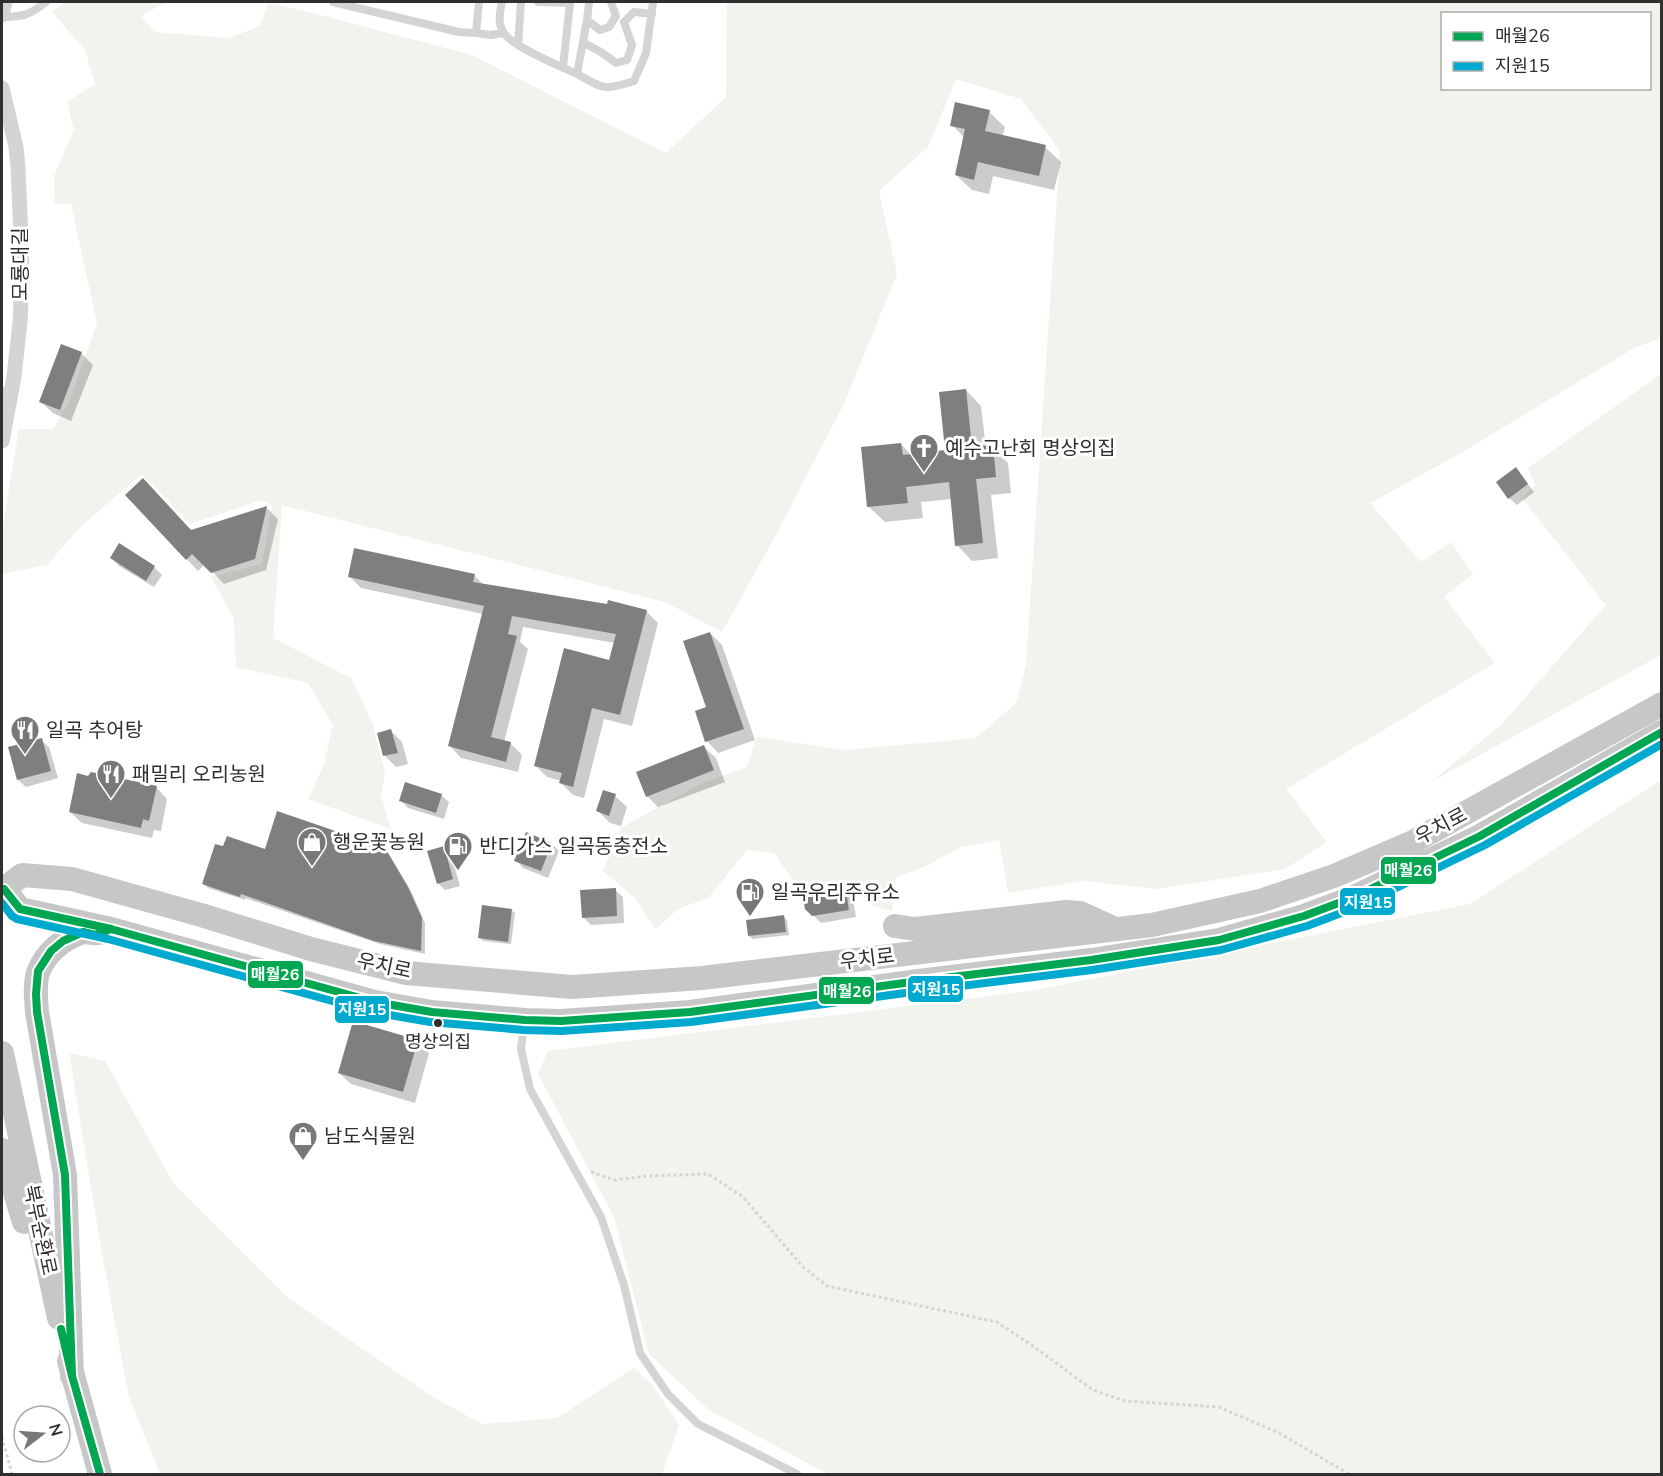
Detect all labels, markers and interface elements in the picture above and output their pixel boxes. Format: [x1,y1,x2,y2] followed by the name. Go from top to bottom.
[1441,12,1651,90] legend
[1495,24,1550,48] text: 매월26
[1495,54,1550,78] text: 지원15
[7,227,34,301] street label: 모룡대길
[908,432,940,474] church icon: 예수고난회 명상의집
[945,435,1116,462] place label: 예수고난회 명상의집
[9,714,41,756] restaurant icon: 일곡 추어탕
[46,717,143,744] place label: 일곡 추어탕
[95,758,127,800] restaurant icon: 패밀리 오리농원
[132,761,266,788] place label: 패밀리 오리농원
[1410,801,1472,851] street label: 우치로
[296,826,328,868] shop icon: 행운꽃농원
[333,829,425,856] place label: 행운꽃농원
[442,830,474,872] fuel station icon: 반디가스 일곡동충전소
[479,833,668,860] place label: 반디가스 일곡동충전소
[1380,856,1437,885] line badge: 매월26
[1384,860,1432,882] text: 매월26
[734,876,766,918] fuel station icon: 일곡우리주유소
[771,879,900,906] place label: 일곡우리주유소
[1339,887,1396,916] line badge: 지원15
[1344,892,1392,914] text: 지원15
[838,942,896,976] street label: 우치로
[354,947,414,985] street label: 우치로
[247,960,304,989] line badge: 매월26
[251,964,299,986] text: 매월26
[907,975,964,1003] line badge: 지원15
[818,976,875,1005] line badge: 매월26
[912,979,960,1001] text: 지원15
[823,981,871,1003] text: 매월26
[334,995,390,1024] line badge: 지원15
[338,999,386,1021] text: 지원15
[432,1017,444,1029] marker: 명상의집
[405,1030,471,1054] place label: 명상의집
[287,1120,319,1162] shop icon: 남도식물원
[324,1123,416,1150] place label: 남도식물원
[17,1182,63,1278] street label: 북부순환로
[12,1404,72,1464] north arrow
[43,1421,68,1439] text: N

